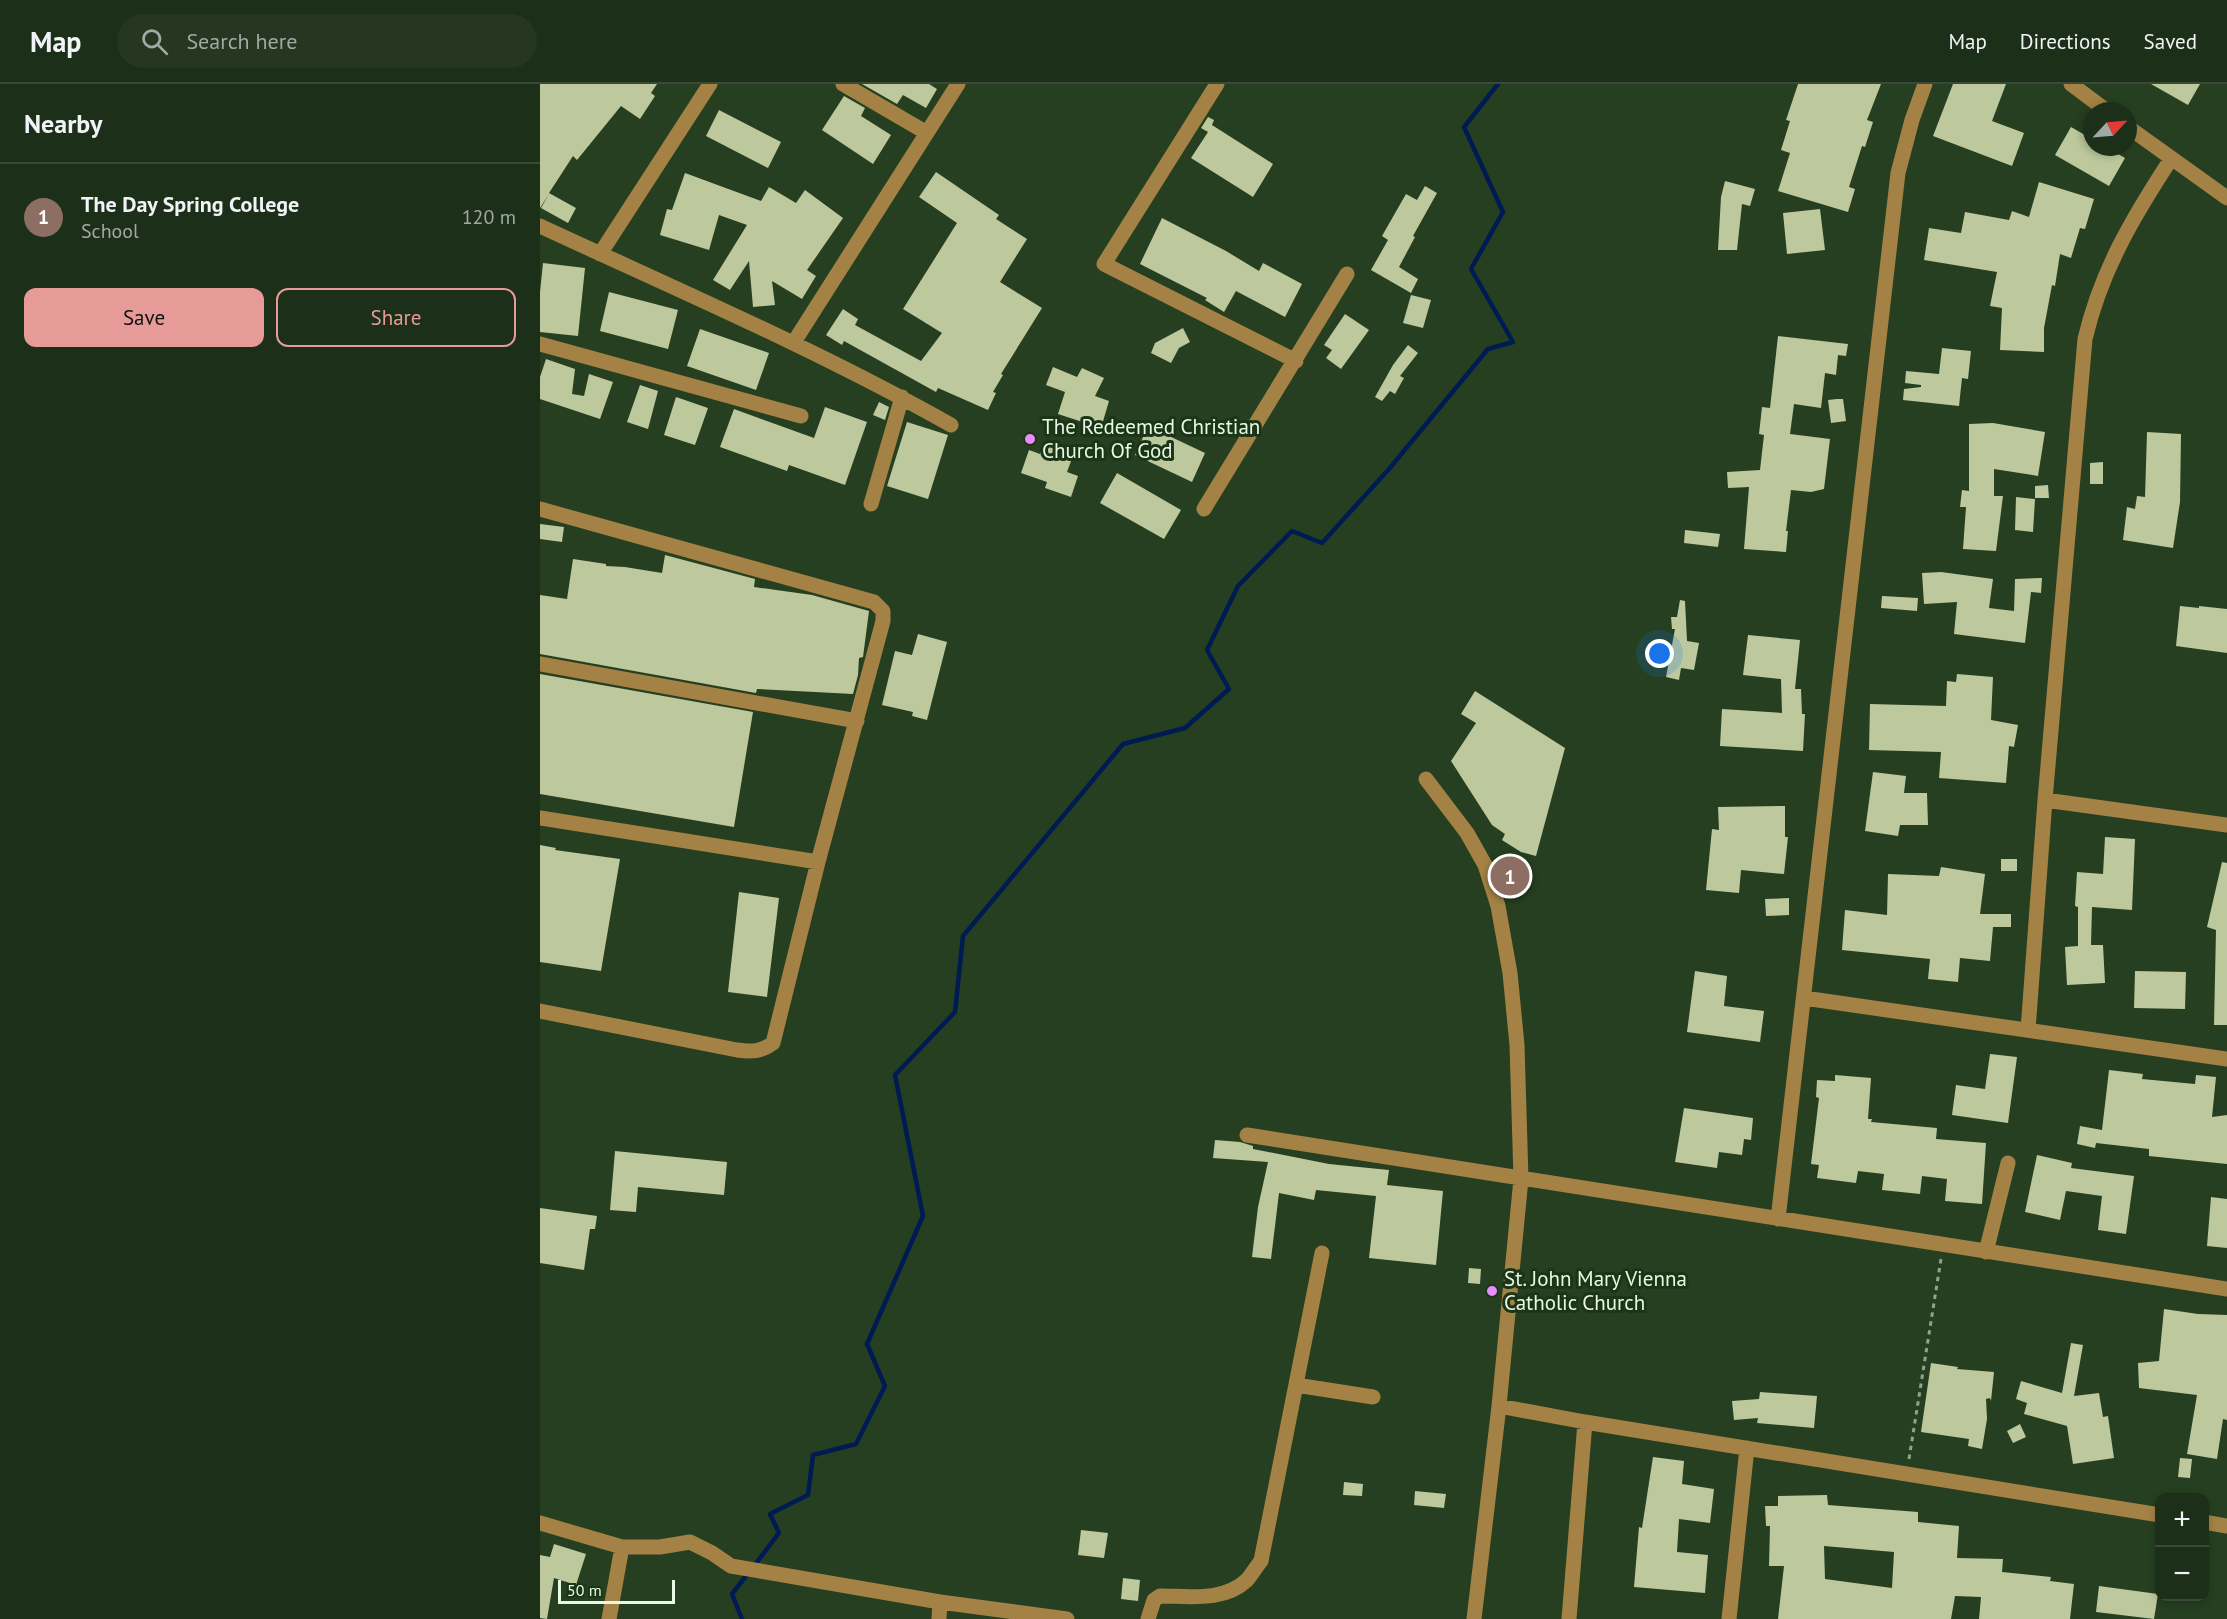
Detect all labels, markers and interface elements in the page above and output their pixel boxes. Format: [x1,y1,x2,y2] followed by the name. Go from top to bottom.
[117,14,537,68] search box
[30,23,81,60] text: Map
[138,25,171,58] icon: search
[186,27,297,55] text: Search here
[1948,28,1987,55] text: Map
[2020,28,2111,55] text: Directions
[2144,28,2197,55] text: Saved
[2083,102,2137,156] north arrow
[24,107,102,140] text: Nearby
[81,190,299,218] text: The Day Spring College
[38,204,49,230] text: 1
[462,204,516,230] text: 120 m
[81,218,139,244] text: School
[24,288,264,347] button: Save
[276,288,516,347] button: Share
[1042,413,1260,464] place label: The Redeemed Christian Church Of God
[1023,432,1037,446] marker: The Redeemed Christian Church Of God
[1645,639,1674,668] your location
[1490,854,1530,898] pin: 1
[1504,1265,1687,1316] place label: St. John Mary Vienna Catholic Church
[1485,1284,1499,1298] marker: St. John Mary Vienna Catholic Church
[2155,1493,2209,1601] map controls
[2155,1493,2209,1547] button: +
[2155,1547,2209,1601] button: −
[558,1577,675,1604] scale bar
[567,1580,602,1600] text: 50 m

